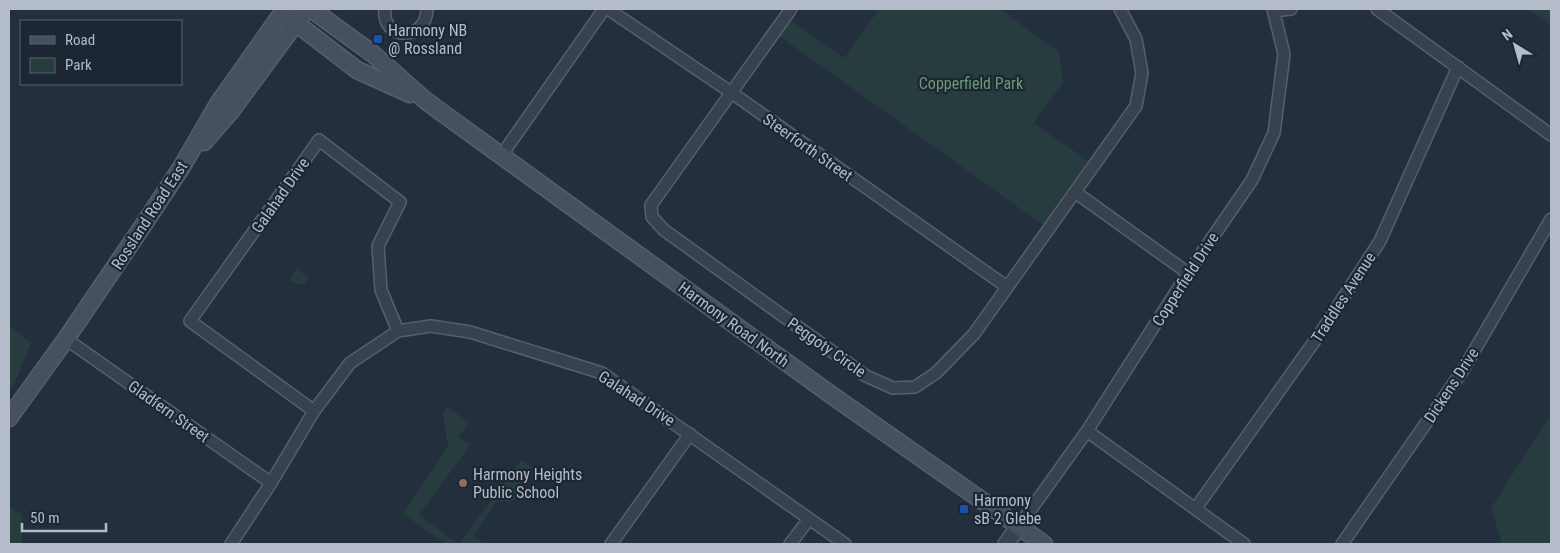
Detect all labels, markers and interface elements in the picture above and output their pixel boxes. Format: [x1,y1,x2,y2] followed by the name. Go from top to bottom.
[20,20,182,85] legend
[1490,20,1540,70] north arrow
[388,21,467,58] place label: Harmony NB @ Rossland
[1499,26,1515,44] text: N
[65,31,95,49] text: Road
[372,33,384,45] marker: Harmony NB @ Rossland
[65,56,92,74] text: Park
[919,74,1024,93] park label: Copperfield Park
[759,110,856,185] street label: Steerforth Street
[248,154,313,237] street label: Galahad Drive
[107,157,192,273] street label: Rossland Road East
[1148,229,1223,330] street label: Copperfield Drive
[1307,248,1380,346] street label: Traddles Avenue
[675,278,793,371] street label: Harmony Road North
[784,313,870,381] street label: Peggoty Circle
[1420,344,1483,426] street label: Dickens Drive
[595,367,679,430] street label: Galahad Drive
[124,376,213,447] street label: Gladfern Street
[473,465,582,502] place label: Harmony Heights Public School
[457,477,469,489] marker: Harmony Heights Public School
[974,491,1041,528] place label: Harmony sB 2 Glebe
[22,500,106,532] scale bar
[958,503,970,515] marker: Harmony sB 2 Glebe
[30,509,60,527] text: 50 m

